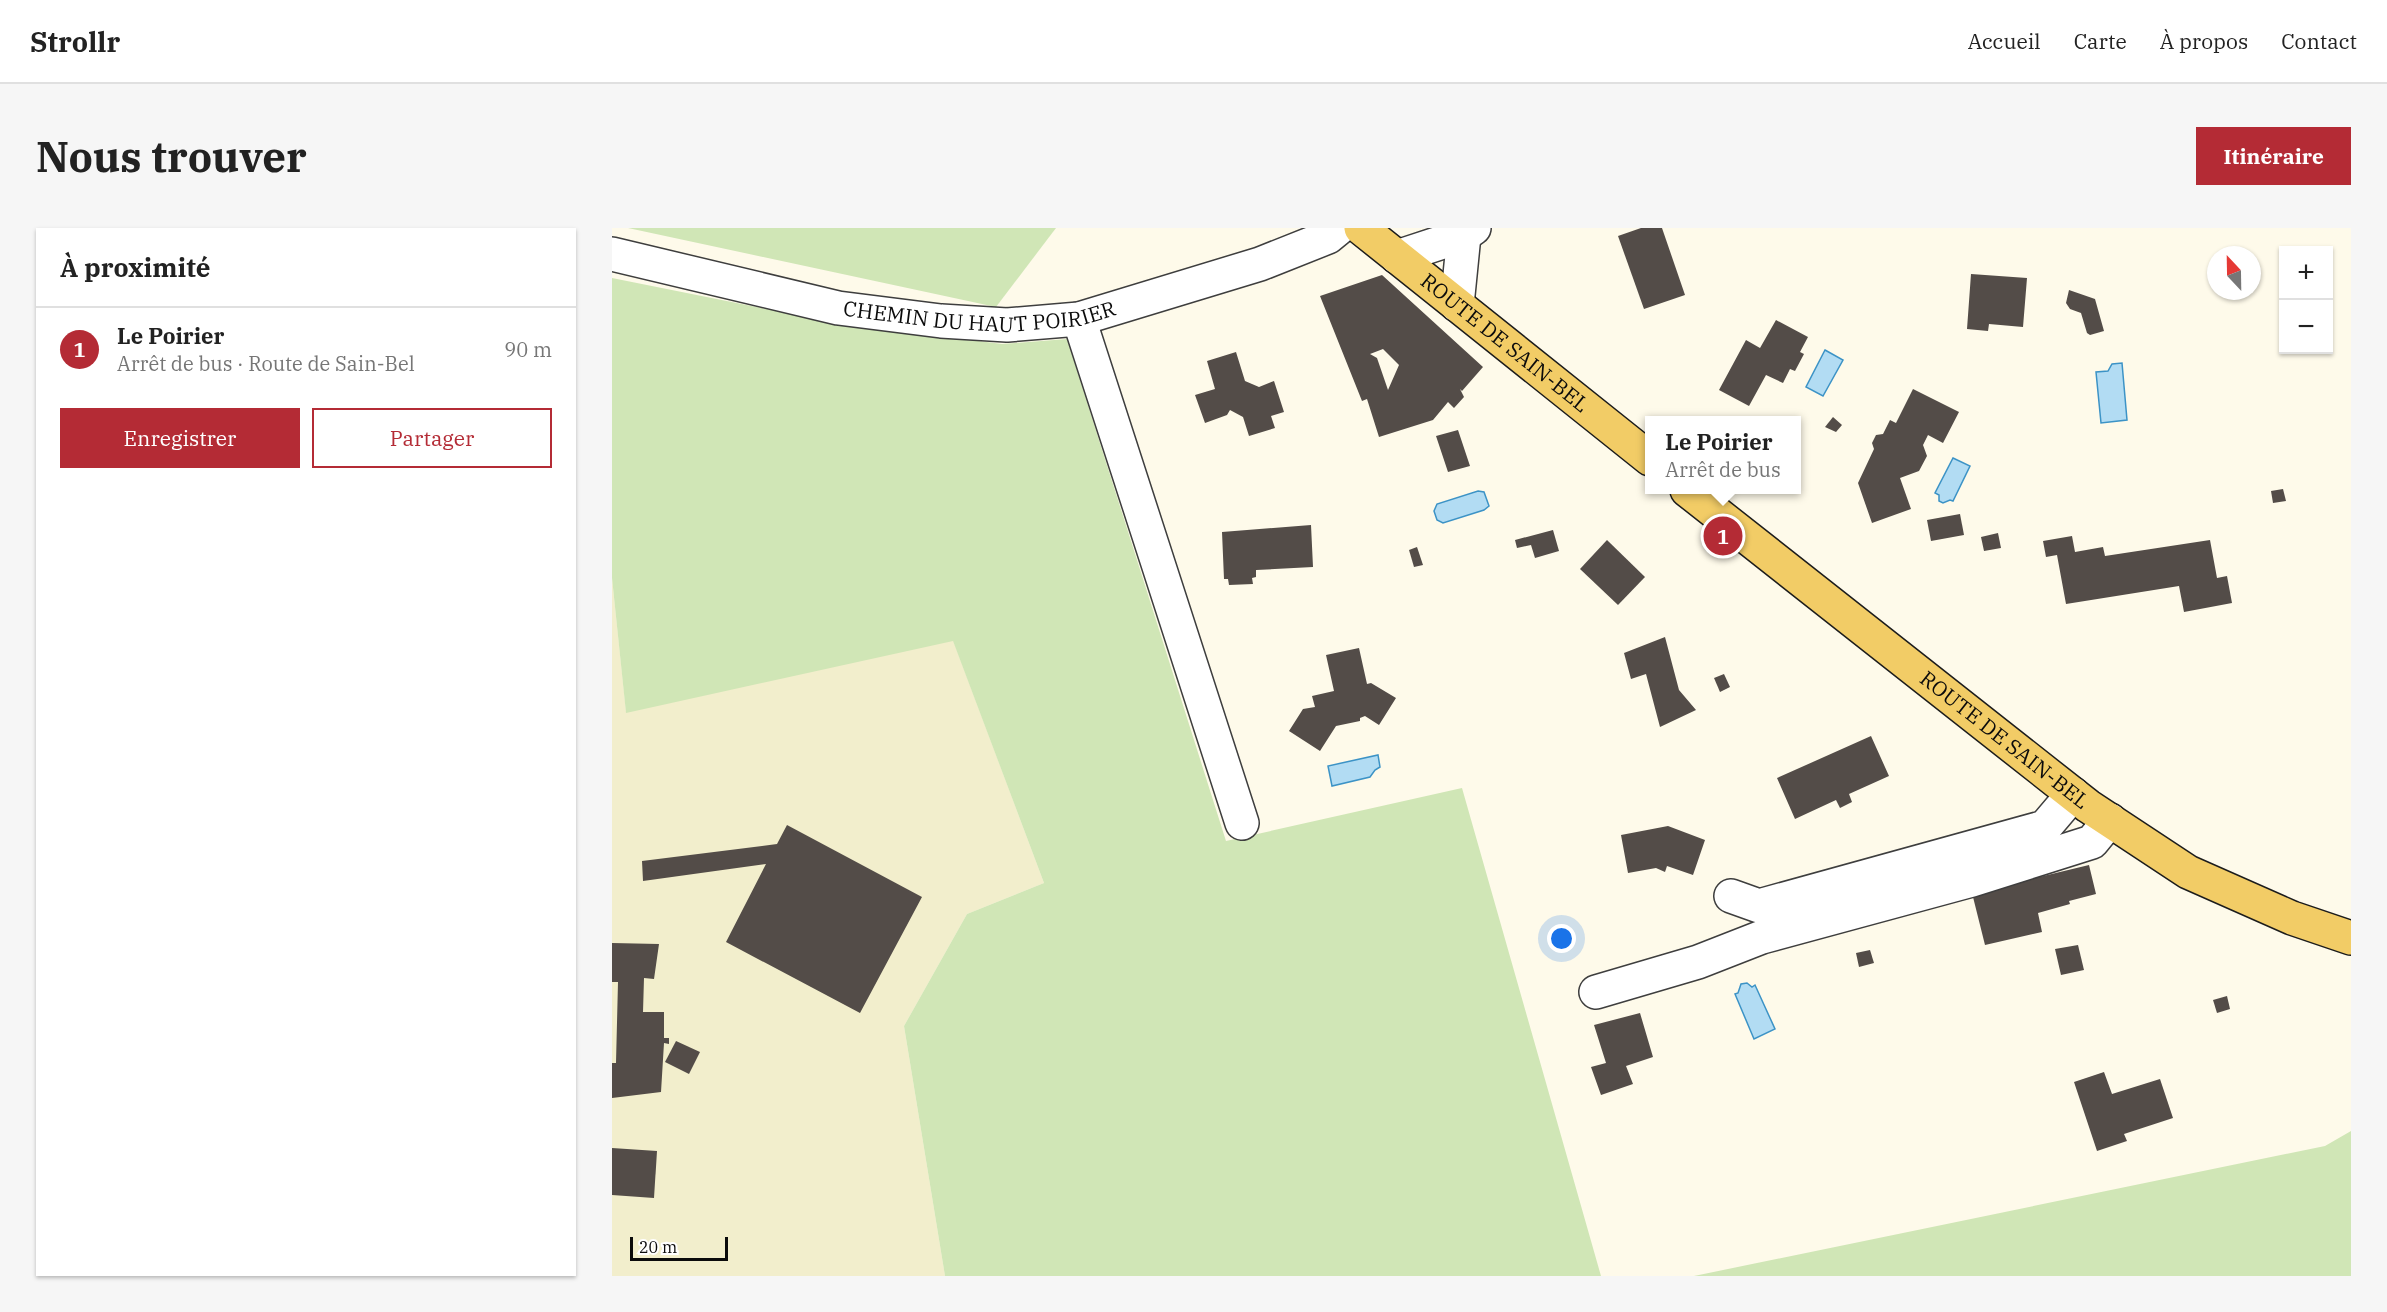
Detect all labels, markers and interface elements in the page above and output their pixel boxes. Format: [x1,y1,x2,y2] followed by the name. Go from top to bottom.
[30,23,120,60] text: Strollr
[1968,27,2041,55] text: Accueil
[2074,27,2127,55] text: Carte
[2160,27,2248,55] text: À propos
[2281,27,2357,55] text: Contact
[2196,127,2351,185] button: Itinéraire
[36,129,307,184] text: Nous trouver
[2207,246,2261,300] north arrow
[2279,246,2333,354] map controls
[2279,246,2333,300] button: +
[60,250,211,284] text: À proximité
[1415,266,1595,418] street label: ROUTE DE SAIN-BEL
[842,294,1119,338] street label: CHEMIN DU HAUT POIRIER
[2279,300,2333,354] button: −
[117,321,224,350] text: Le Poirier
[74,336,86,363] text: 1
[504,336,552,363] text: 90 m
[117,350,415,377] text: Arrêt de bus · Route de Sain-Bel
[60,408,300,468] button: Enregistrer
[312,408,552,468] button: Partager
[1645,416,1801,494] popup
[1665,427,1773,456] text: Le Poirier
[1665,456,1781,483] text: Arrêt de bus
[1704,514,1742,558] pin: 1
[1915,664,2095,815] street label: ROUTE DE SAIN-BEL
[1547,924,1576,953] your location
[630,1234,728,1262] scale bar
[639,1237,677,1257] text: 20 m

